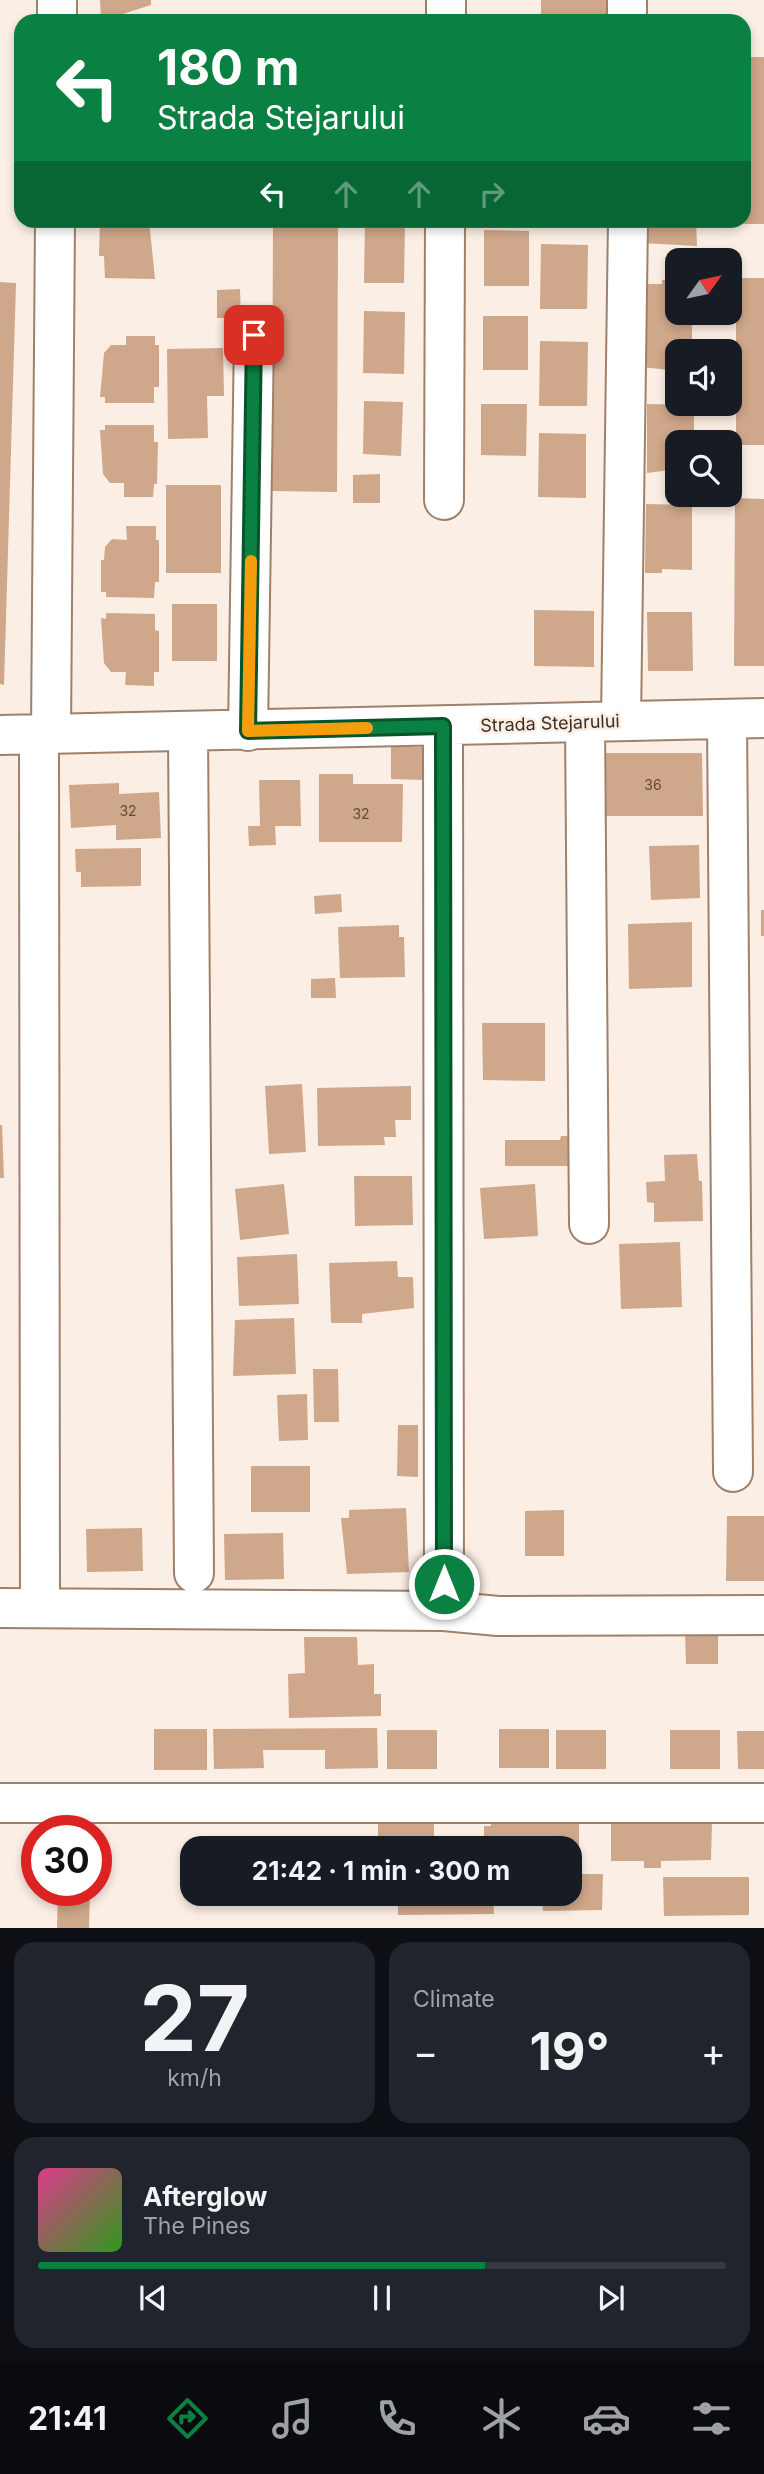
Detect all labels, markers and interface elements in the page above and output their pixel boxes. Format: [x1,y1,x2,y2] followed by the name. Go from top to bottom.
[157,38,299,97] text: 180 m
[42,42,133,133] icon: left
[157,98,405,137] text: Strada Stejarului
[254,175,292,213] icon: left
[327,175,365,213] icon: ahead
[400,175,438,213] icon: ahead
[473,175,511,213] icon: right
[665,248,742,326] north arrow
[665,248,742,507] map controls
[224,305,284,365] pin
[235,316,273,354] icon: arrive
[665,339,742,416] button: sound
[665,430,742,507] button: search
[480,710,620,736] street label: Strada Stejarului
[644,776,662,793] house number: 36
[119,802,137,819] house number: 32
[352,805,370,822] house number: 32
[407,1547,481,1621] position arrow
[21,1815,112,1906] speed limit sign: 30
[252,1855,510,1886] text: 21:42 · 1 min · 300 m
[139,1963,250,2073] text: 27
[413,1985,495,2013] text: Climate
[529,2020,610,2083] text: 19°
[413,2029,438,2075] text: −
[701,2029,726,2075] text: +
[167,2064,222,2092] text: km/h
[143,2181,267,2212] text: Afterglow
[143,2212,251,2240] text: The Pines
[134,2279,172,2317] icon: previous
[363,2279,401,2317] icon: pause
[592,2279,630,2317] icon: next
[163,2394,212,2443] icon: directions
[268,2394,317,2443] icon: music
[372,2394,421,2443] icon: phone
[477,2394,526,2443] icon: climate
[582,2394,631,2443] icon: car
[687,2394,736,2443] icon: filters
[28,2399,107,2438] text: 21:41

